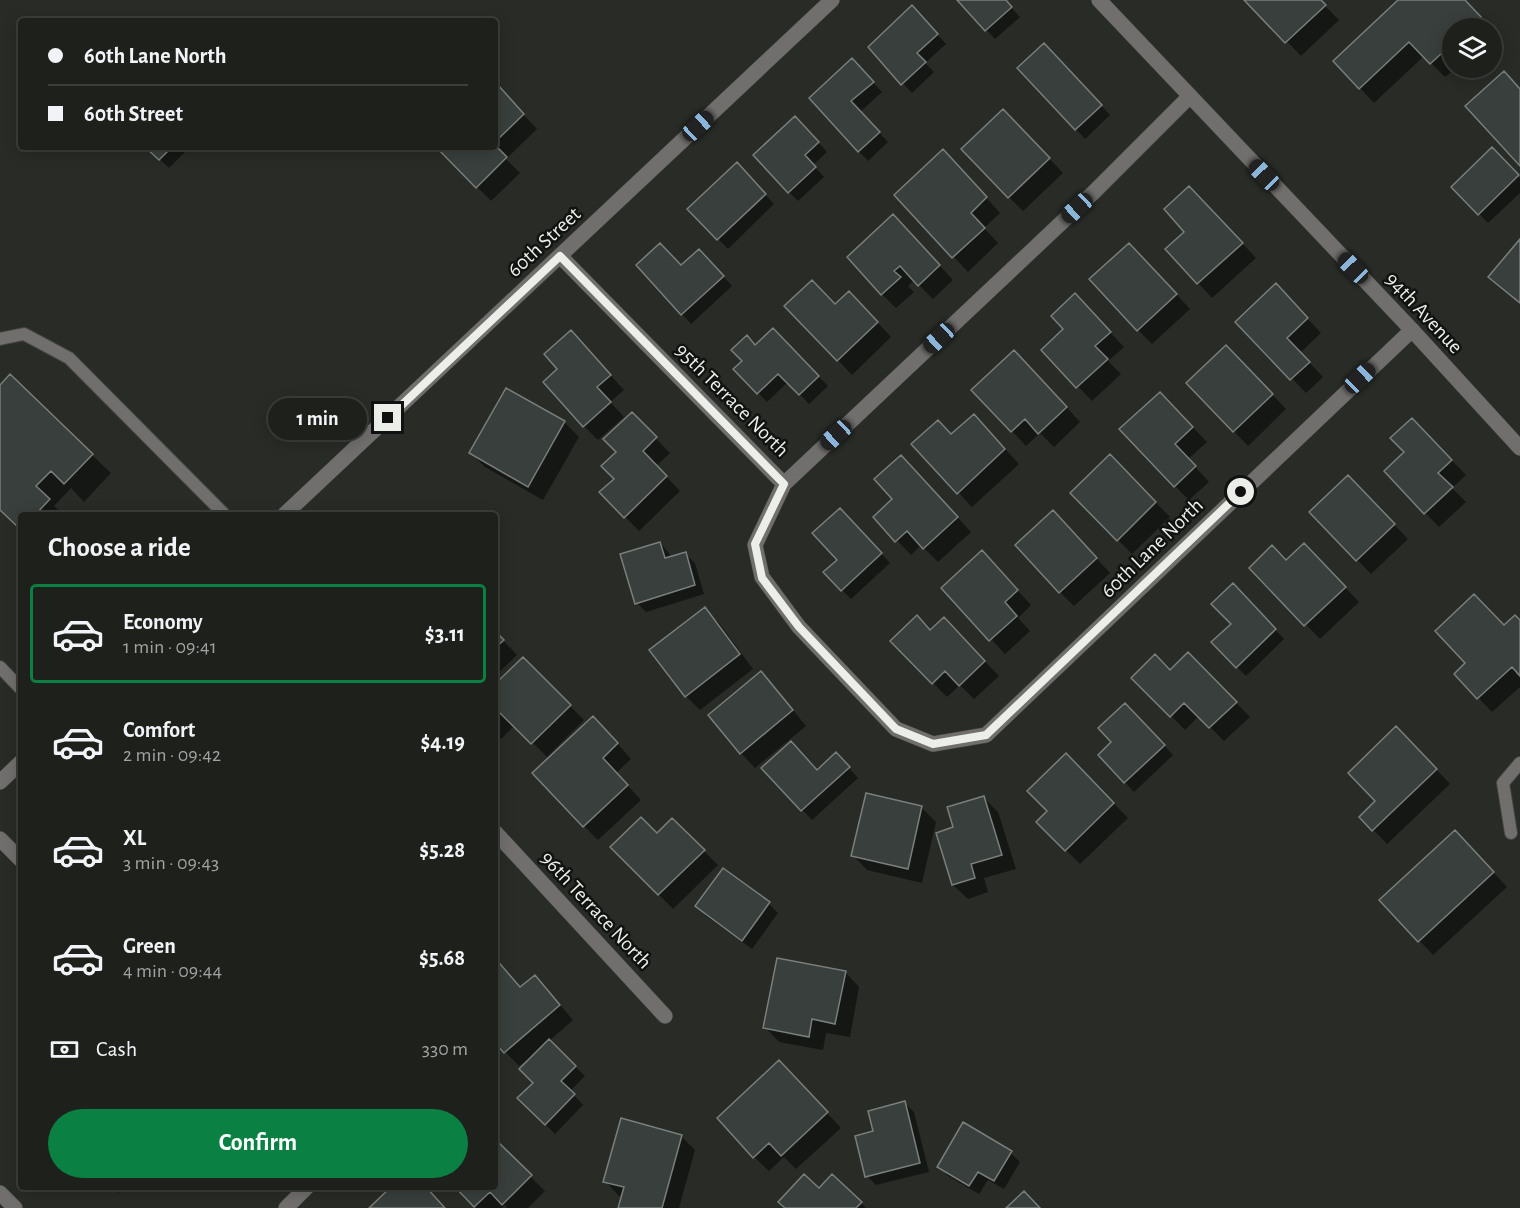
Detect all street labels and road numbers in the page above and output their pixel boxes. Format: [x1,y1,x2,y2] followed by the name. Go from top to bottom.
[503,203,585,281] street label: 60th Street
[1381,268,1467,358] street label: 94th Avenue
[671,339,793,461] street label: 95th Terrace North
[1097,494,1207,602] street label: 60th Lane North
[536,847,656,973] street label: 96th Terrace North

